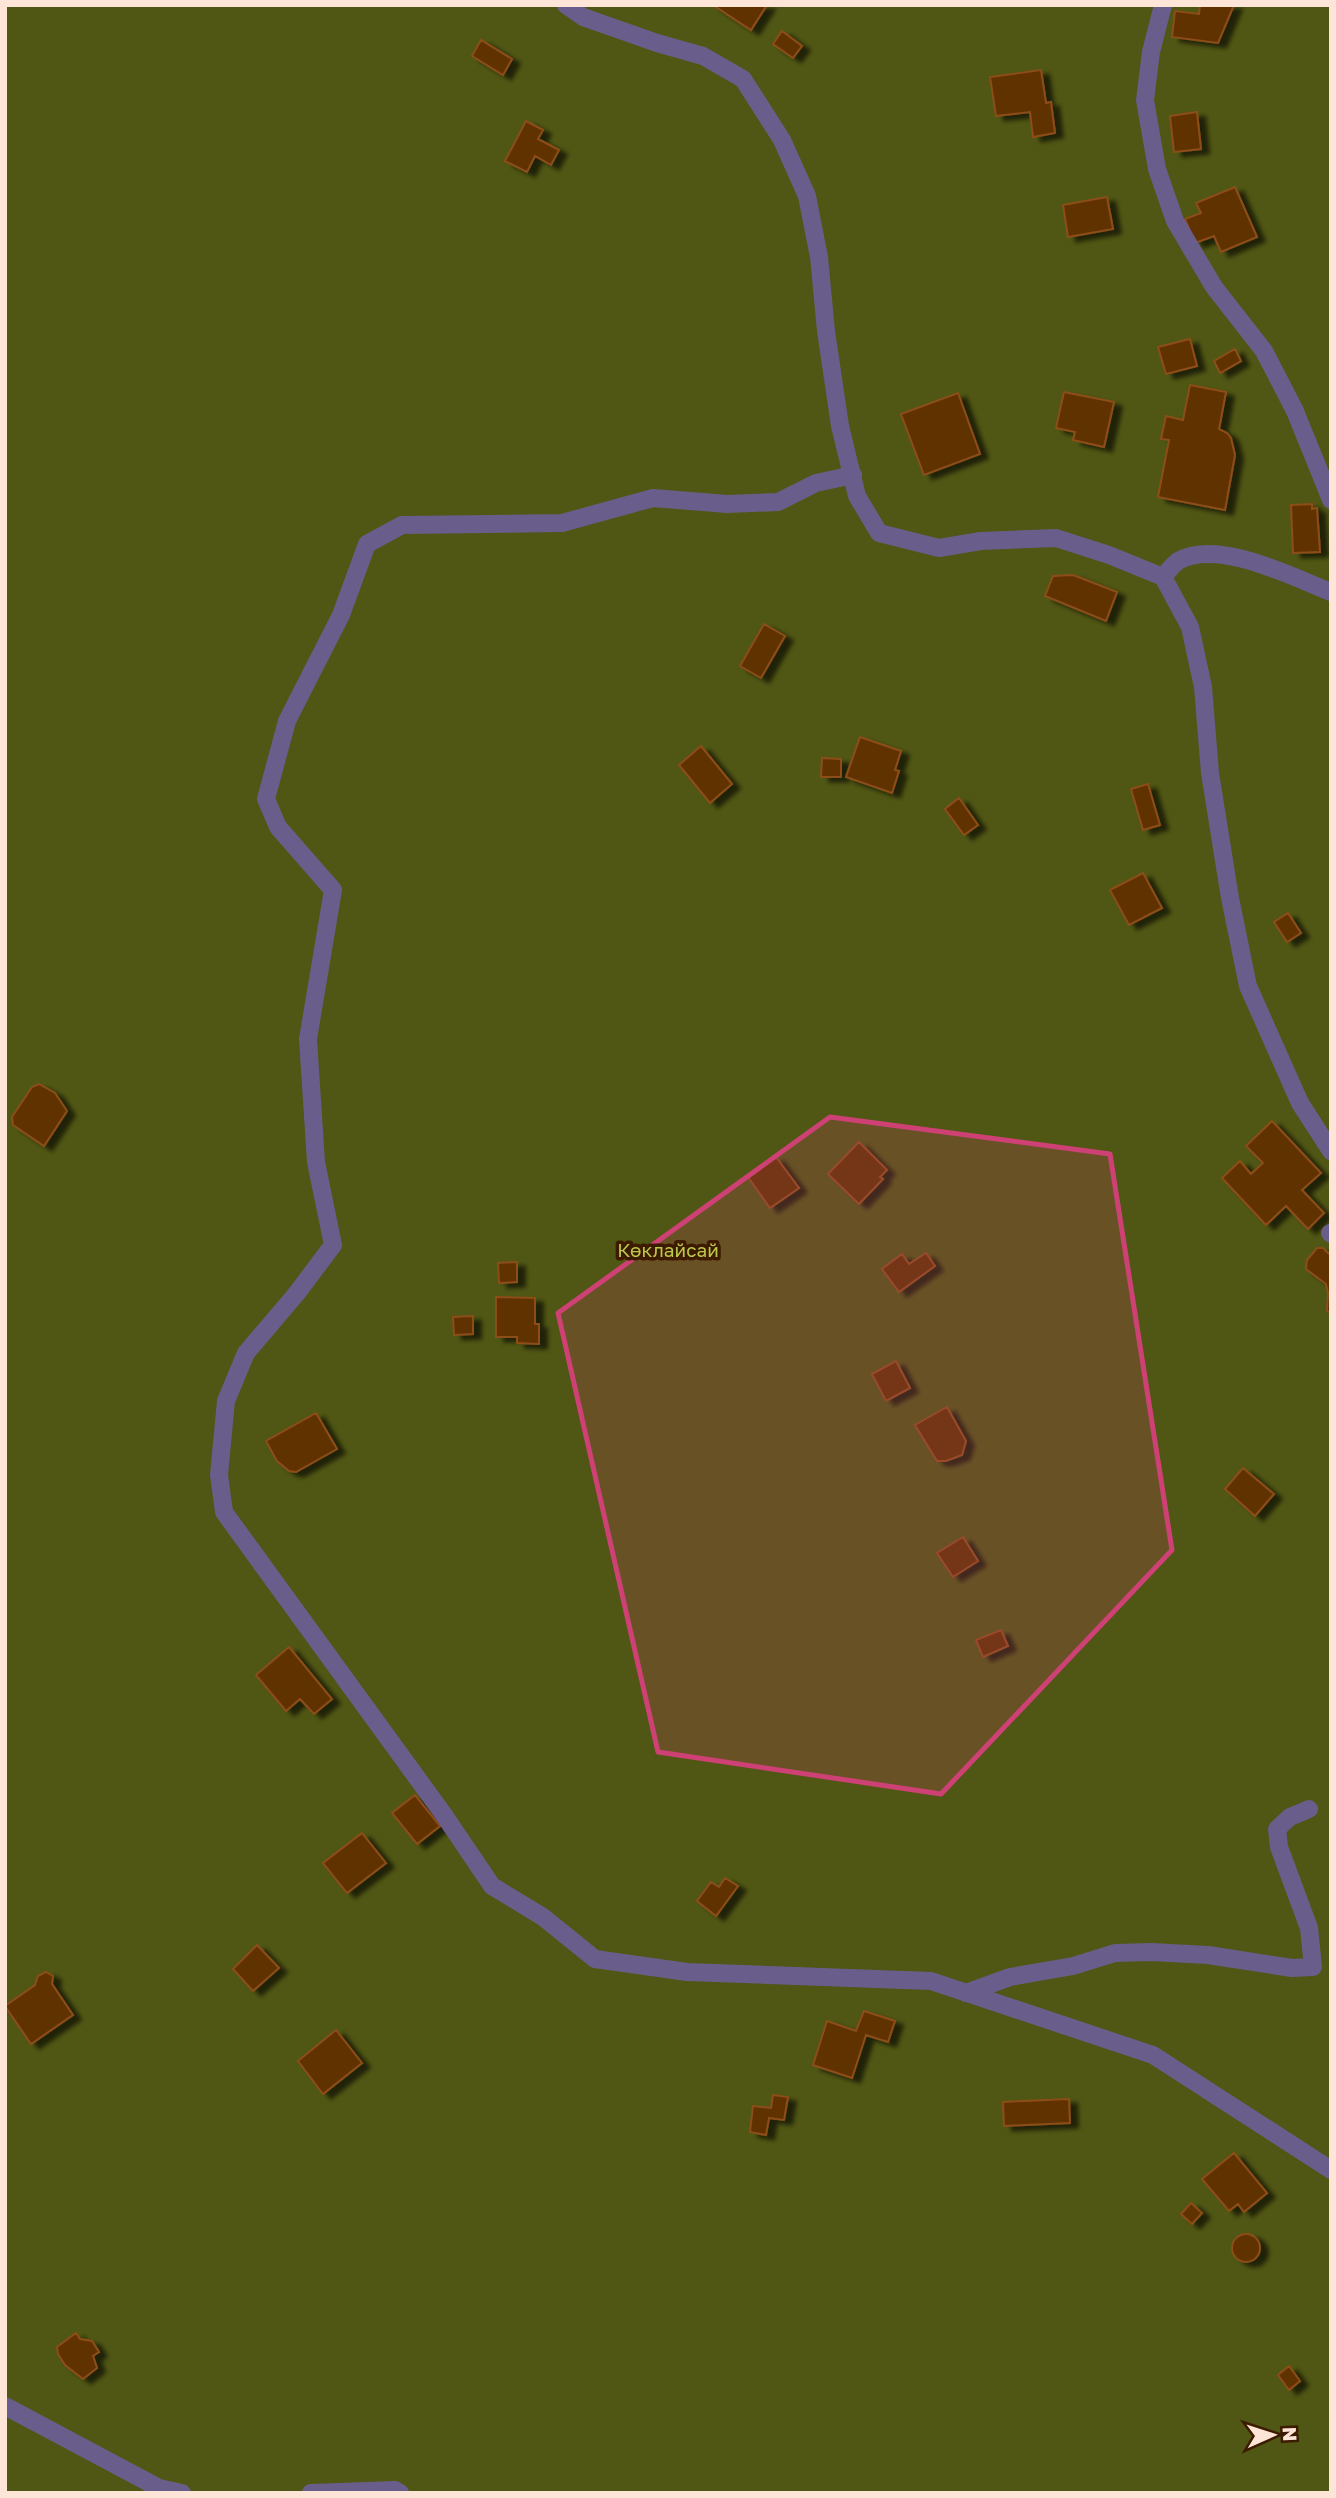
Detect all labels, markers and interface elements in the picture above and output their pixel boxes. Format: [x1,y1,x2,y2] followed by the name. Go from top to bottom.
[617,1238,719,1261] park label: Көклайсай
[1238,2400,1308,2470] north arrow
[1279,2426,1302,2442] text: N

